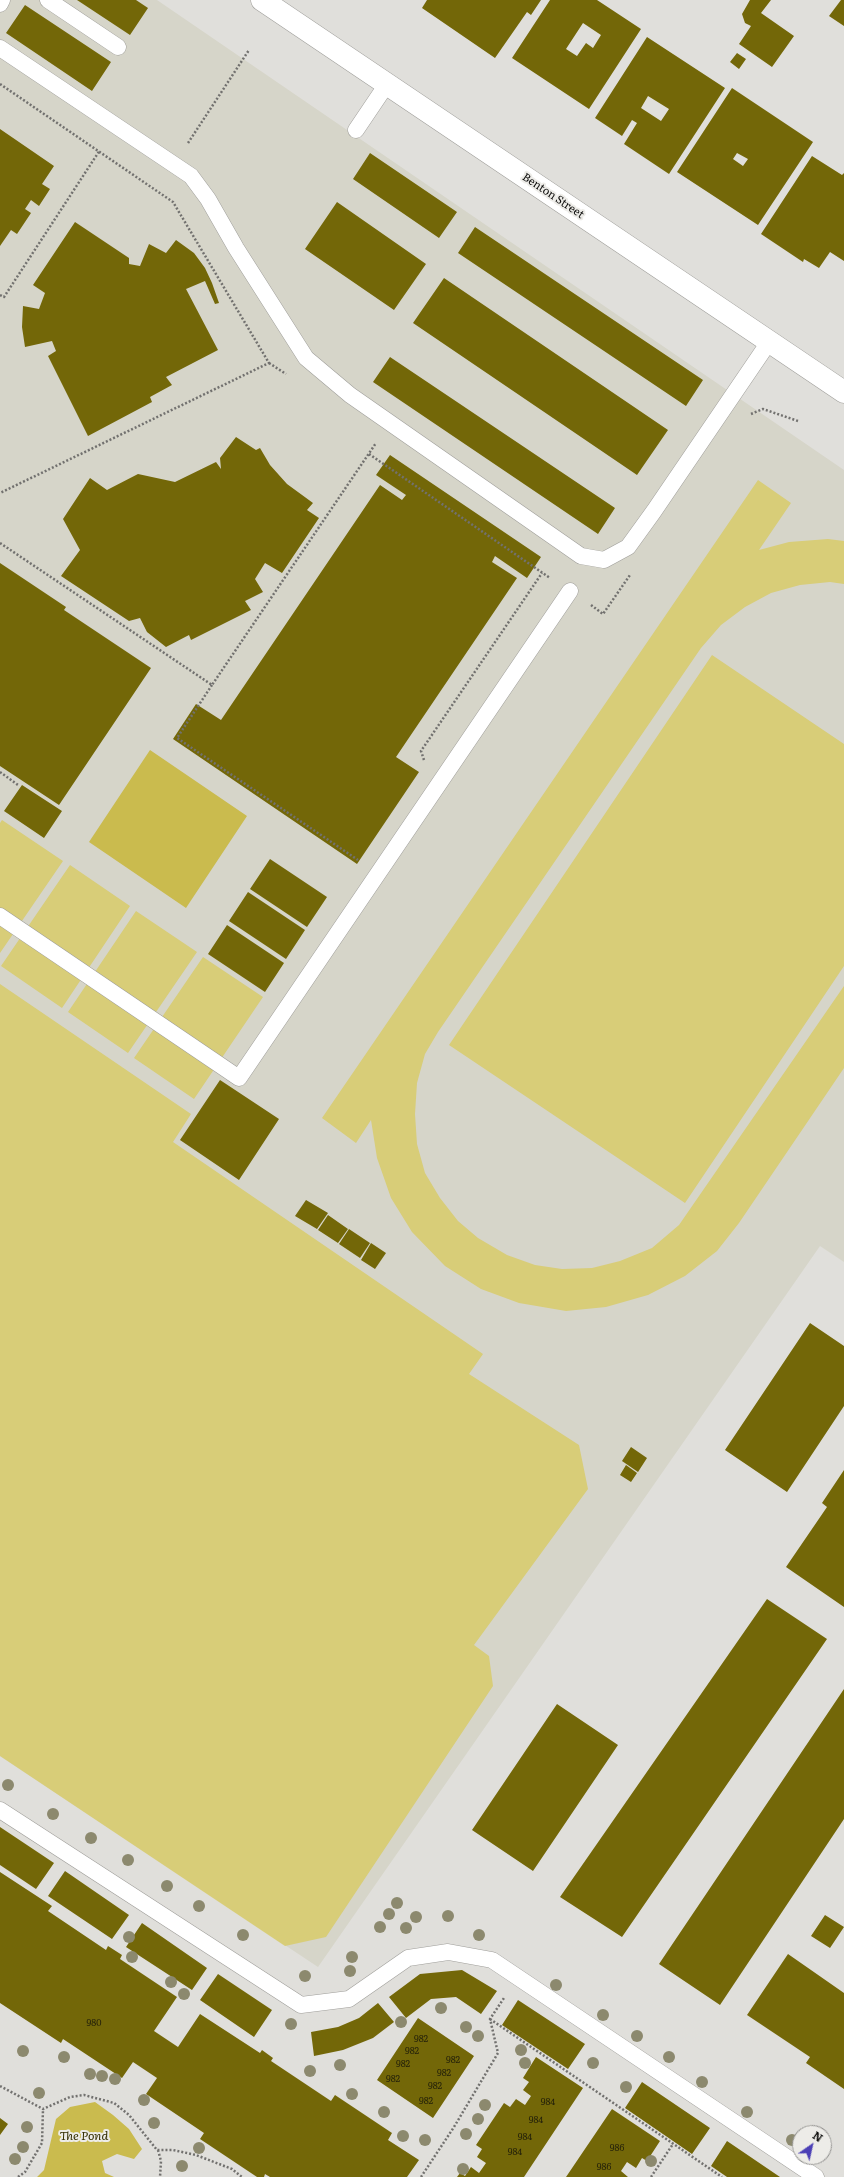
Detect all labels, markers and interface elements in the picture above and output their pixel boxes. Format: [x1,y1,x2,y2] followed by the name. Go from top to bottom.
[520,171,586,221] street label: Benton Street
[87,2018,101,2028] house number: 980
[414,2034,428,2044] house number: 982
[405,2046,419,2056] house number: 982
[446,2055,460,2065] house number: 982
[396,2059,410,2069] house number: 982
[437,2068,451,2078] house number: 982
[386,2074,400,2084] house number: 982
[428,2081,442,2091] house number: 982
[419,2096,433,2106] house number: 982
[541,2097,555,2107] house number: 984
[529,2115,543,2125] house number: 984
[792,2125,832,2165] north arrow
[810,2127,826,2145] text: N
[60,2129,108,2143] water label: The Pond
[518,2132,532,2142] house number: 984
[610,2143,624,2153] house number: 986
[508,2147,522,2157] house number: 984
[597,2162,611,2172] house number: 986

